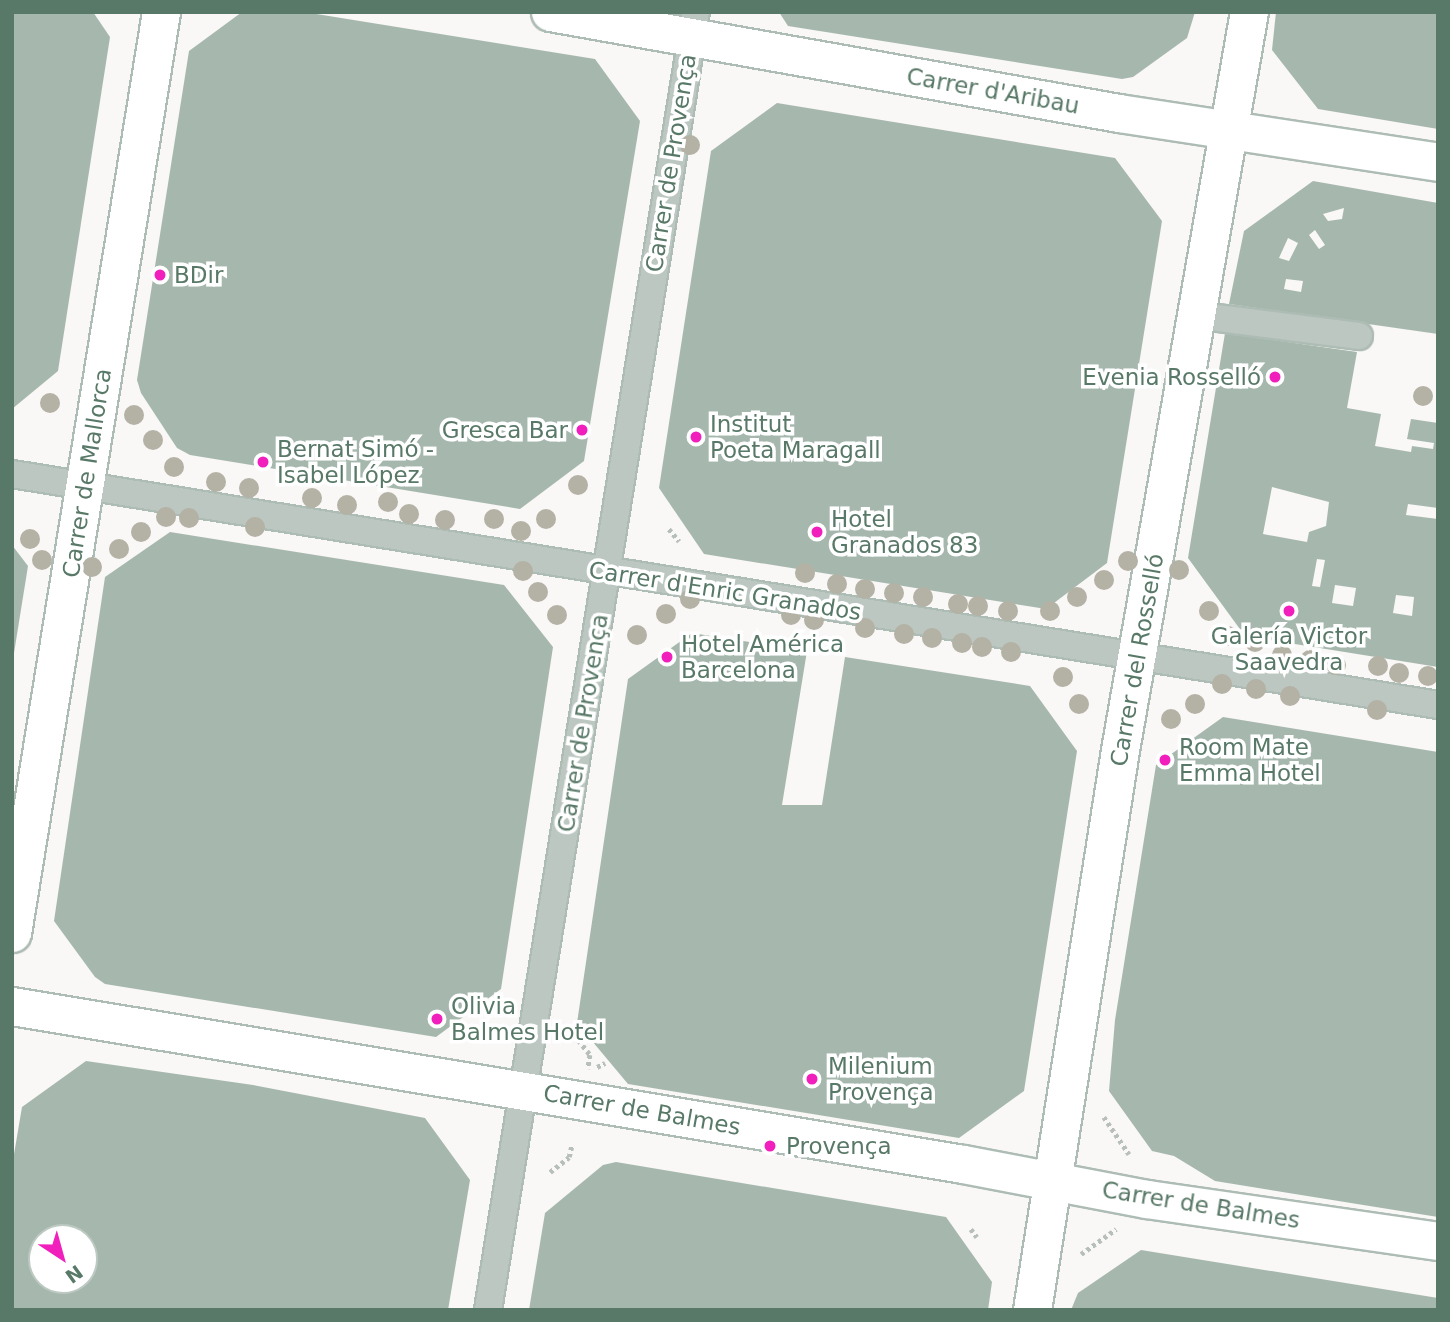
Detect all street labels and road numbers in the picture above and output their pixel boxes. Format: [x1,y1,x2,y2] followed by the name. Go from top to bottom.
[640,52,702,274] street label: Carrer de Provença
[905,62,1081,120] street label: Carrer d'Aribau
[57,366,117,580] street label: Carrer de Mallorca
[1105,551,1169,769] street label: Carrer del Rosselló
[587,556,863,626] street label: Carrer d'Enric Granados
[552,612,614,834] street label: Carrer de Provença
[541,1079,743,1141] street label: Carrer de Balmes
[1100,1176,1302,1234] street label: Carrer de Balmes

